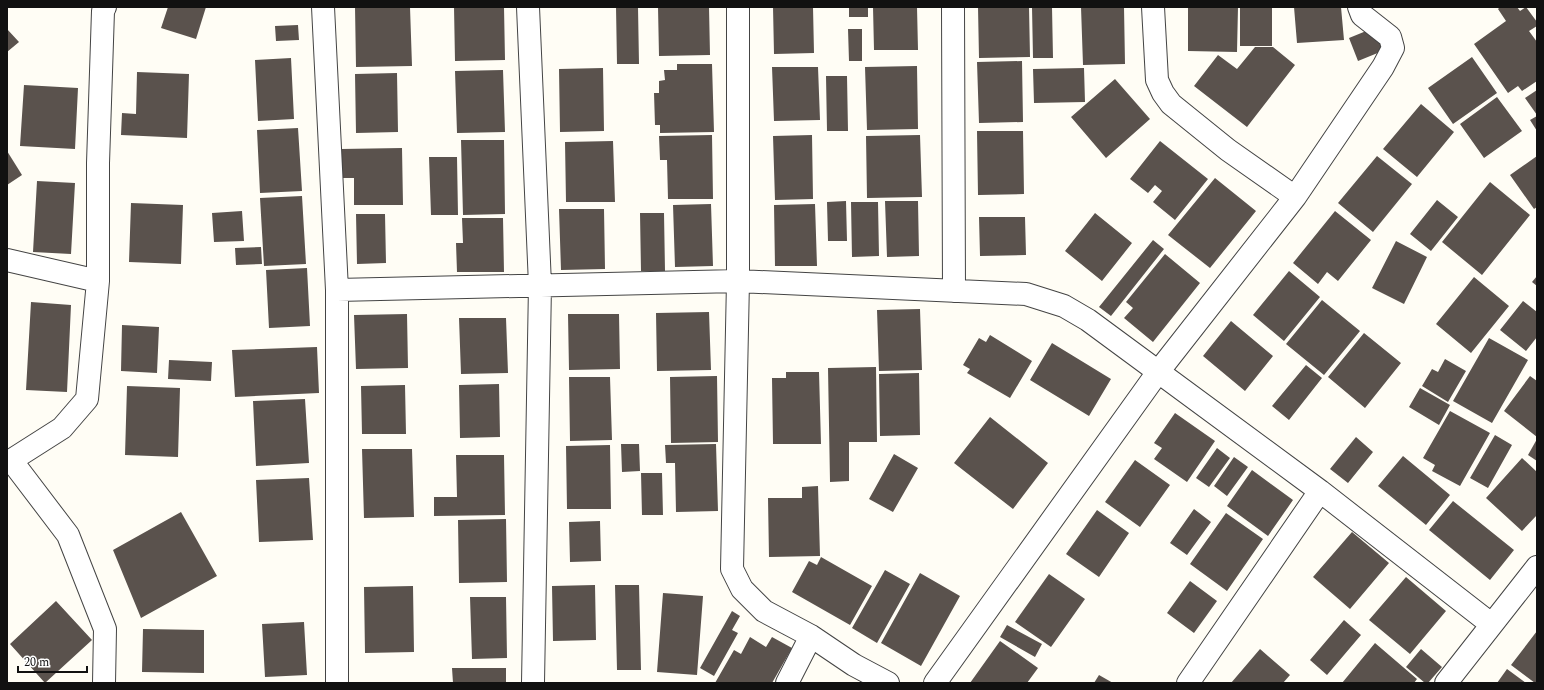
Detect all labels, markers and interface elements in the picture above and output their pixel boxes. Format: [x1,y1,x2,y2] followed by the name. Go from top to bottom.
[18,648,87,674] scale bar
[24,653,49,672] text: 20 m

